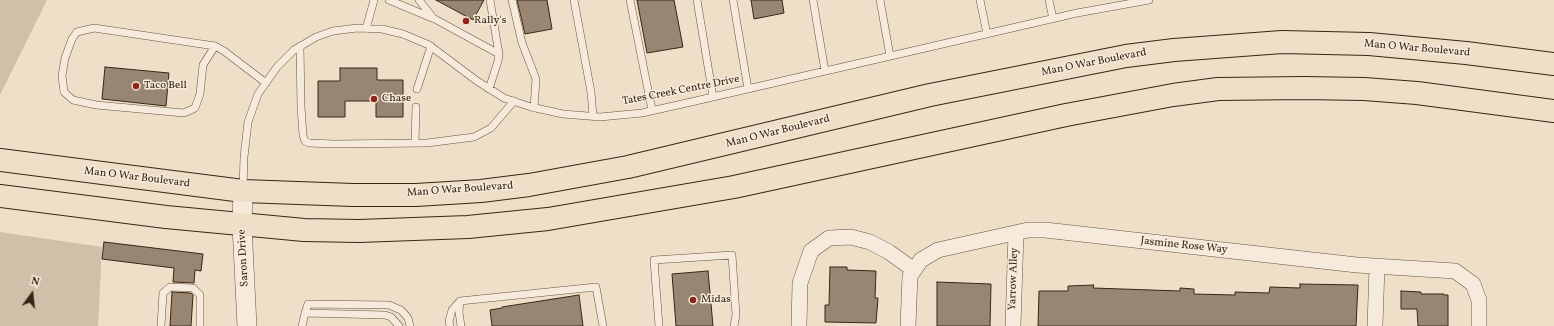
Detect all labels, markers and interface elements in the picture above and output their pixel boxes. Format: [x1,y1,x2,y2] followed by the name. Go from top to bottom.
[474,14,506,28] place label: Rally's
[461,16,471,26] marker: Rally's
[1363,38,1471,60] street label: Man O War Boulevard
[1040,46,1148,80] street label: Man O War Boulevard
[621,73,741,109] street label: Tates Creek Centre Drive
[144,79,187,93] place label: Taco Bell
[131,81,141,91] marker: Taco Bell
[382,92,411,106] place label: Chase
[369,94,379,104] marker: Chase
[725,113,831,151] street label: Man O War Boulevard
[83,165,191,191] street label: Man O War Boulevard
[406,180,514,200] street label: Man O War Boulevard
[236,229,252,287] street label: Saron Drive
[1140,235,1228,257] street label: Jasmine Rose Way
[1006,247,1022,311] street label: Yarrow Alley
[12,274,52,314] north arrow
[29,274,41,290] text: N
[701,293,731,307] place label: Midas
[688,295,698,305] marker: Midas

